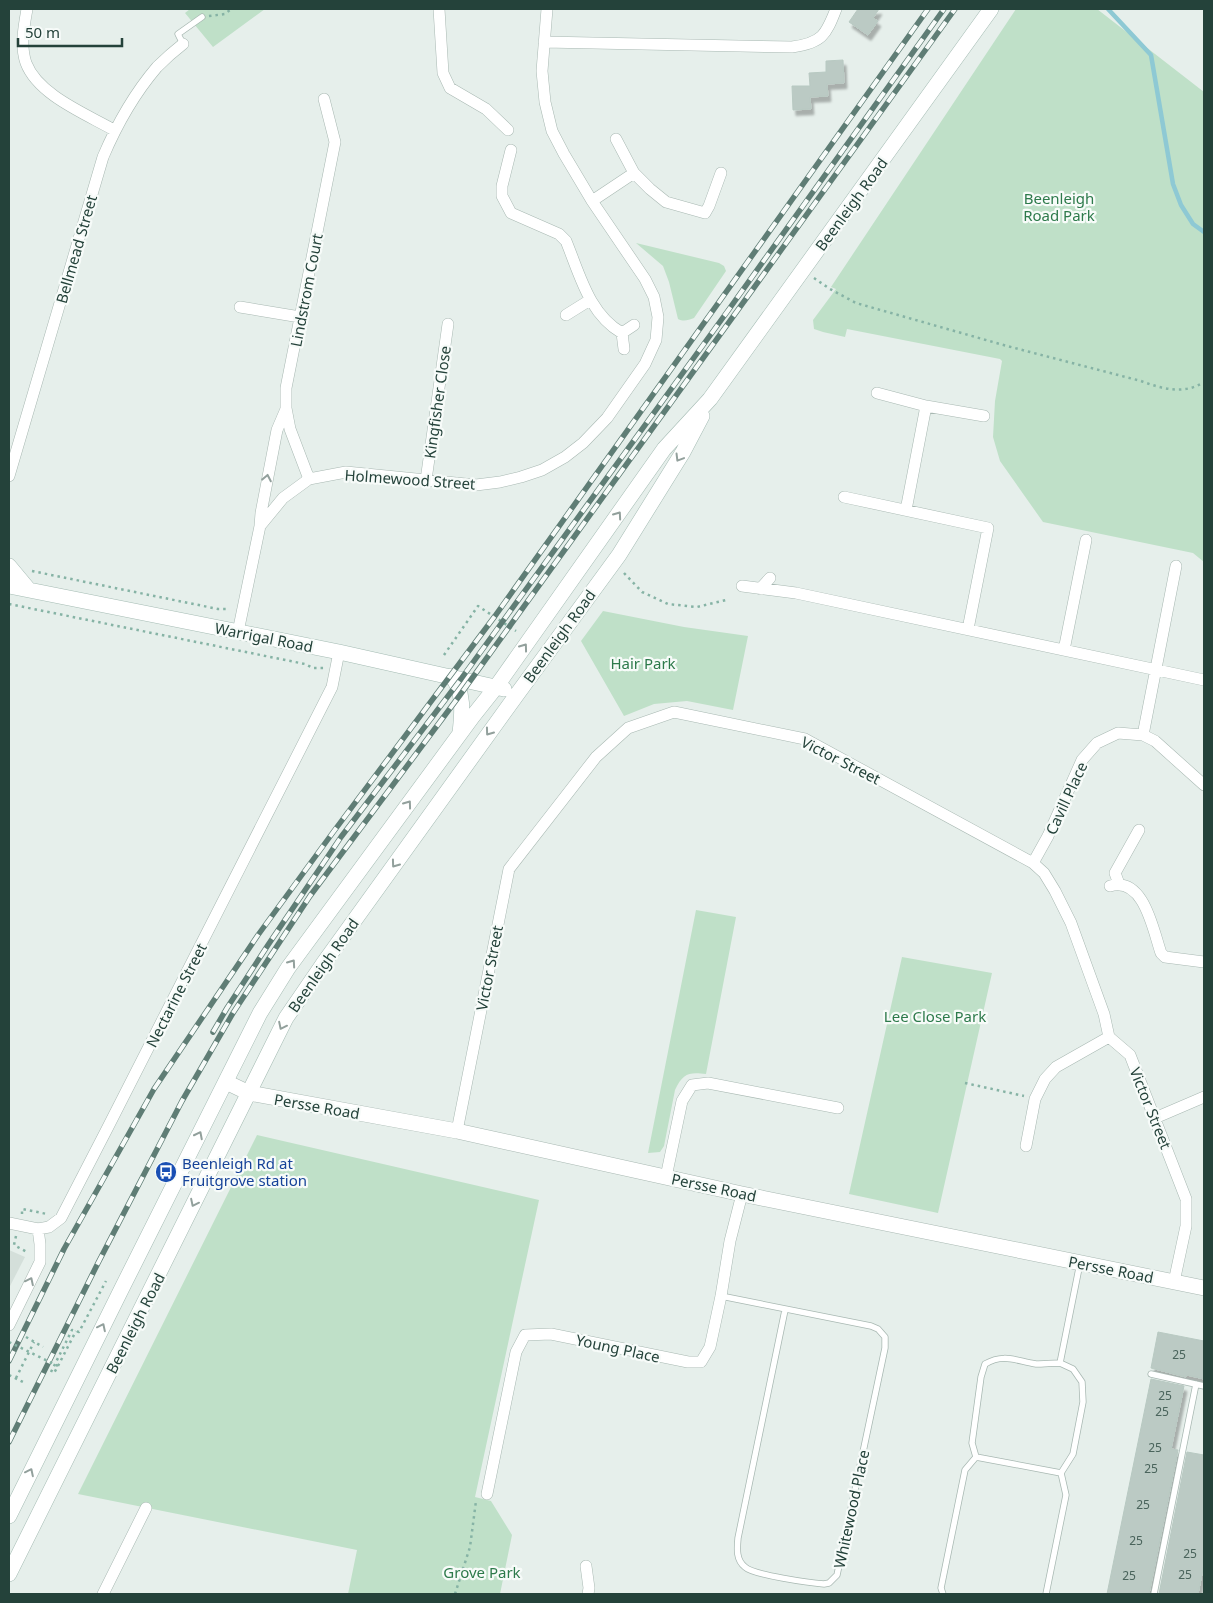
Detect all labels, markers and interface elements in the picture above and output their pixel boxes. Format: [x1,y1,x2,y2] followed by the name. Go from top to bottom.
[18,15,121,47] scale bar
[25,22,60,42] text: 50 m
[810,153,892,255] street label: Beenleigh Road
[1023,188,1095,225] park label: Beenleigh Road Park
[51,192,101,306] street label: Bellmead Street
[285,231,327,348] street label: Lindstrom Court
[419,344,455,460] street label: Kingfisher Close
[676,452,686,461] one-way arrow
[344,464,477,494] street label: Holmewood Street
[262,473,272,482] one-way arrow
[612,511,621,520] one-way arrow
[518,585,600,687] street label: Beenleigh Road
[213,618,315,656] street label: Warrigal Road
[518,643,527,653] one-way arrow
[610,653,676,673] park label: Hair Park
[486,726,495,736] one-way arrow
[798,731,885,789] street label: Victor Street
[1040,758,1092,838] street label: Cavill Place
[402,800,412,809] one-way arrow
[392,858,401,868] one-way arrow
[283,914,363,1016] street label: Beenleigh Road
[471,923,507,1012] street label: Victor Street
[141,939,211,1051] street label: Nectarine Street
[286,959,295,969] one-way arrow
[884,1006,986,1026] park label: Lee Close Park
[278,1021,288,1030] one-way arrow
[1126,1064,1177,1152] street label: Victor Street
[273,1089,361,1123] street label: Persse Road
[193,1131,203,1140] one-way arrow
[182,1153,307,1190] place label: Beenleigh Rd at Fruitgrove station
[154,1160,178,1184] bus stop icon: Beenleigh Rd at Fruitgrove station
[670,1168,758,1206] street label: Persse Road
[190,1198,200,1207] one-way arrow
[1067,1251,1155,1287] street label: Persse Road
[101,1269,169,1377] street label: Beenleigh Road
[24,1278,34,1287] one-way arrow
[96,1323,106,1332] one-way arrow
[574,1329,662,1367] street label: Young Place
[1172,1346,1186,1363] house number: 25
[1158,1387,1172,1404] house number: 25
[1155,1403,1169,1420] house number: 25
[1148,1439,1162,1456] house number: 25
[829,1448,873,1570] street label: Whitewood Place
[1144,1460,1158,1477] house number: 25
[24,1469,34,1478] one-way arrow
[1136,1496,1150,1513] house number: 25
[1129,1532,1143,1549] house number: 25
[1183,1545,1197,1562] house number: 25
[443,1562,521,1582] park label: Grove Park
[1178,1566,1192,1583] house number: 25
[1122,1567,1136,1584] house number: 25

